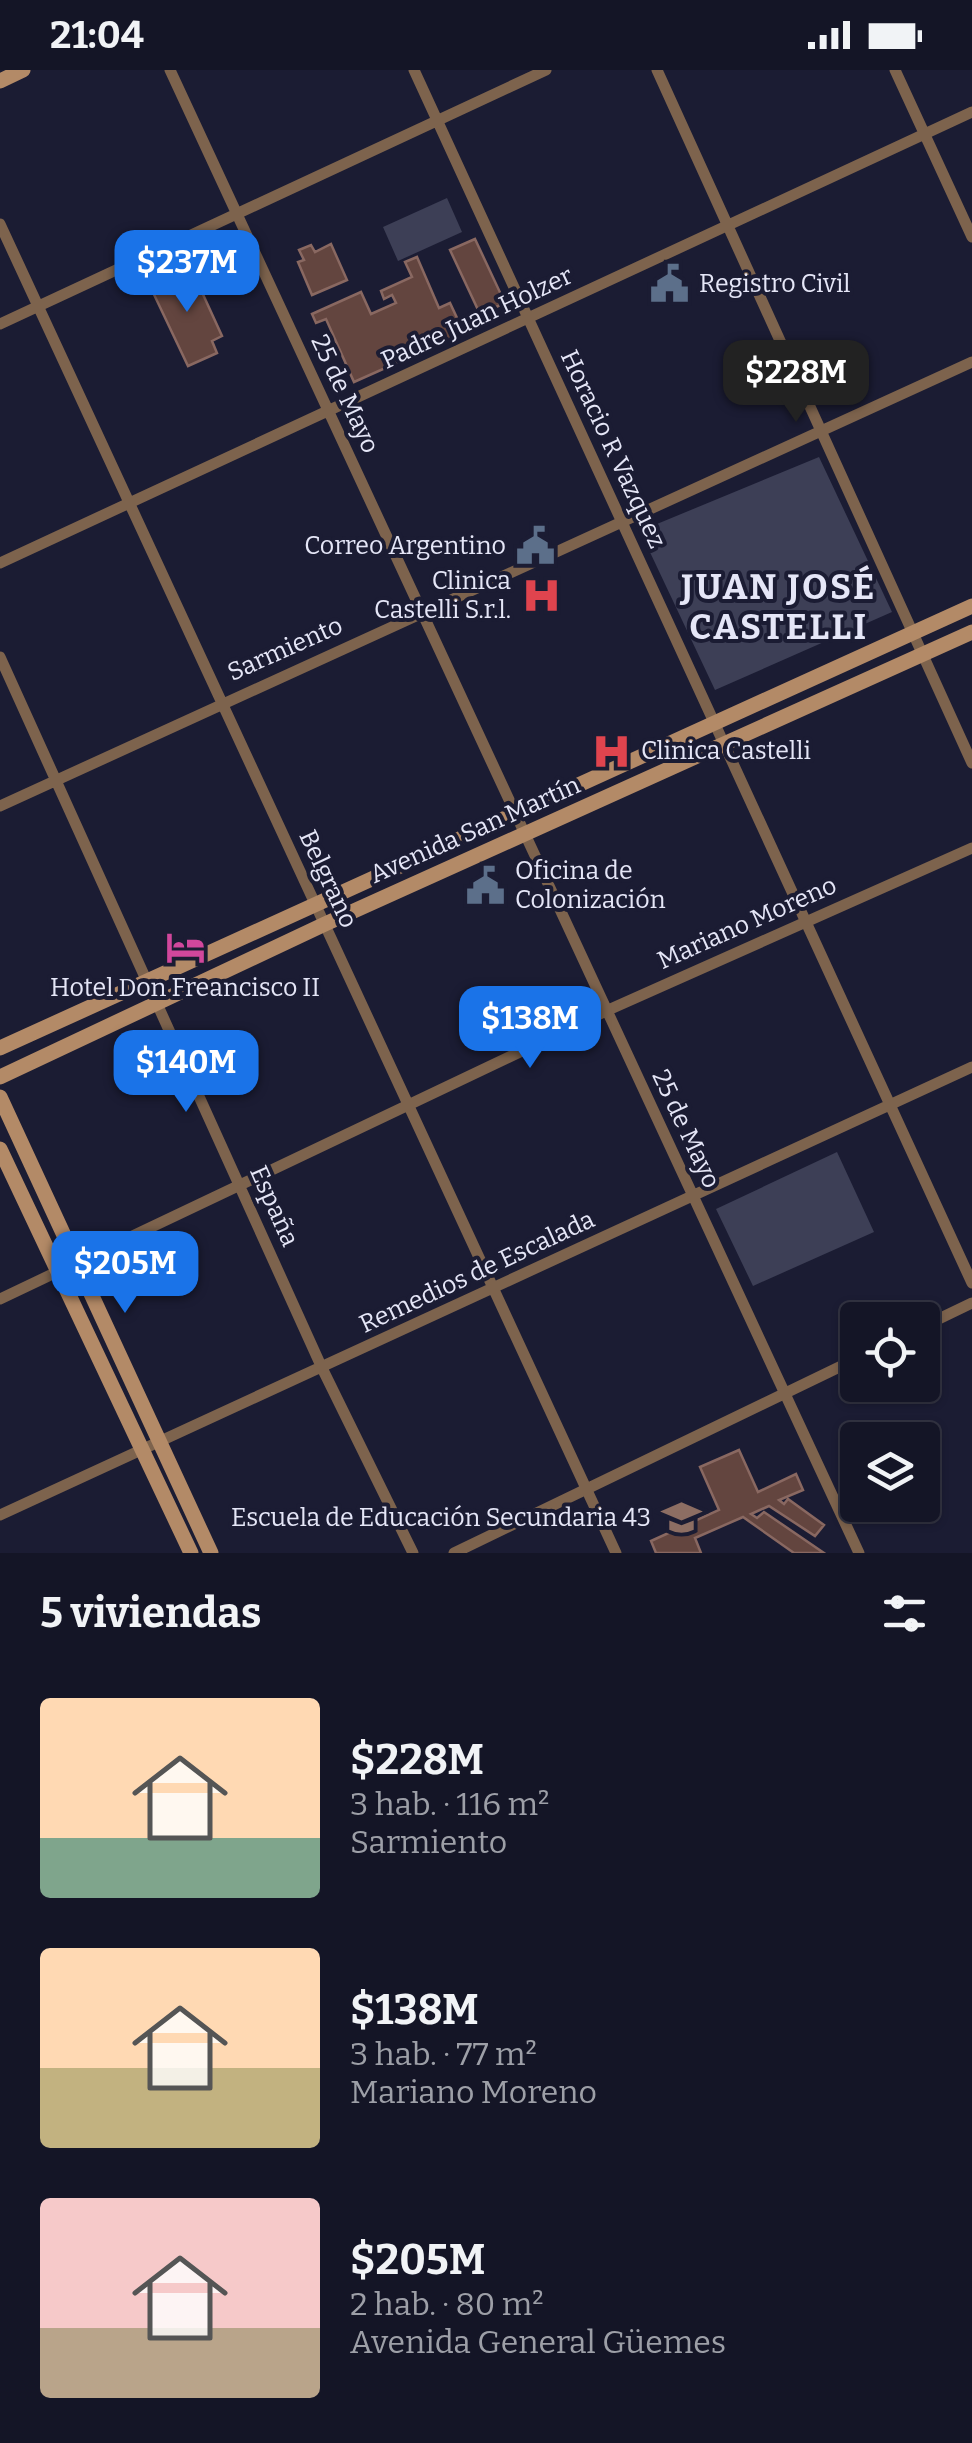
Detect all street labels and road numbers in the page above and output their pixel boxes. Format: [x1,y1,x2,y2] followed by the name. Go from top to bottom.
[377,261,577,375] street label: Padre Juan Holzer
[305,330,385,458] street label: 25 de Mayo
[554,345,672,553] street label: Horacio R Vazquez
[223,610,347,688] street label: Sarmiento
[365,770,585,890] street label: Avenida San Martín
[292,825,364,933] street label: Belgrano
[653,870,841,976] street label: Mariano Moreno
[646,1065,726,1193] street label: 25 de Mayo
[243,1161,305,1251] street label: España
[355,1204,600,1340] street label: Remedios de Escalada

